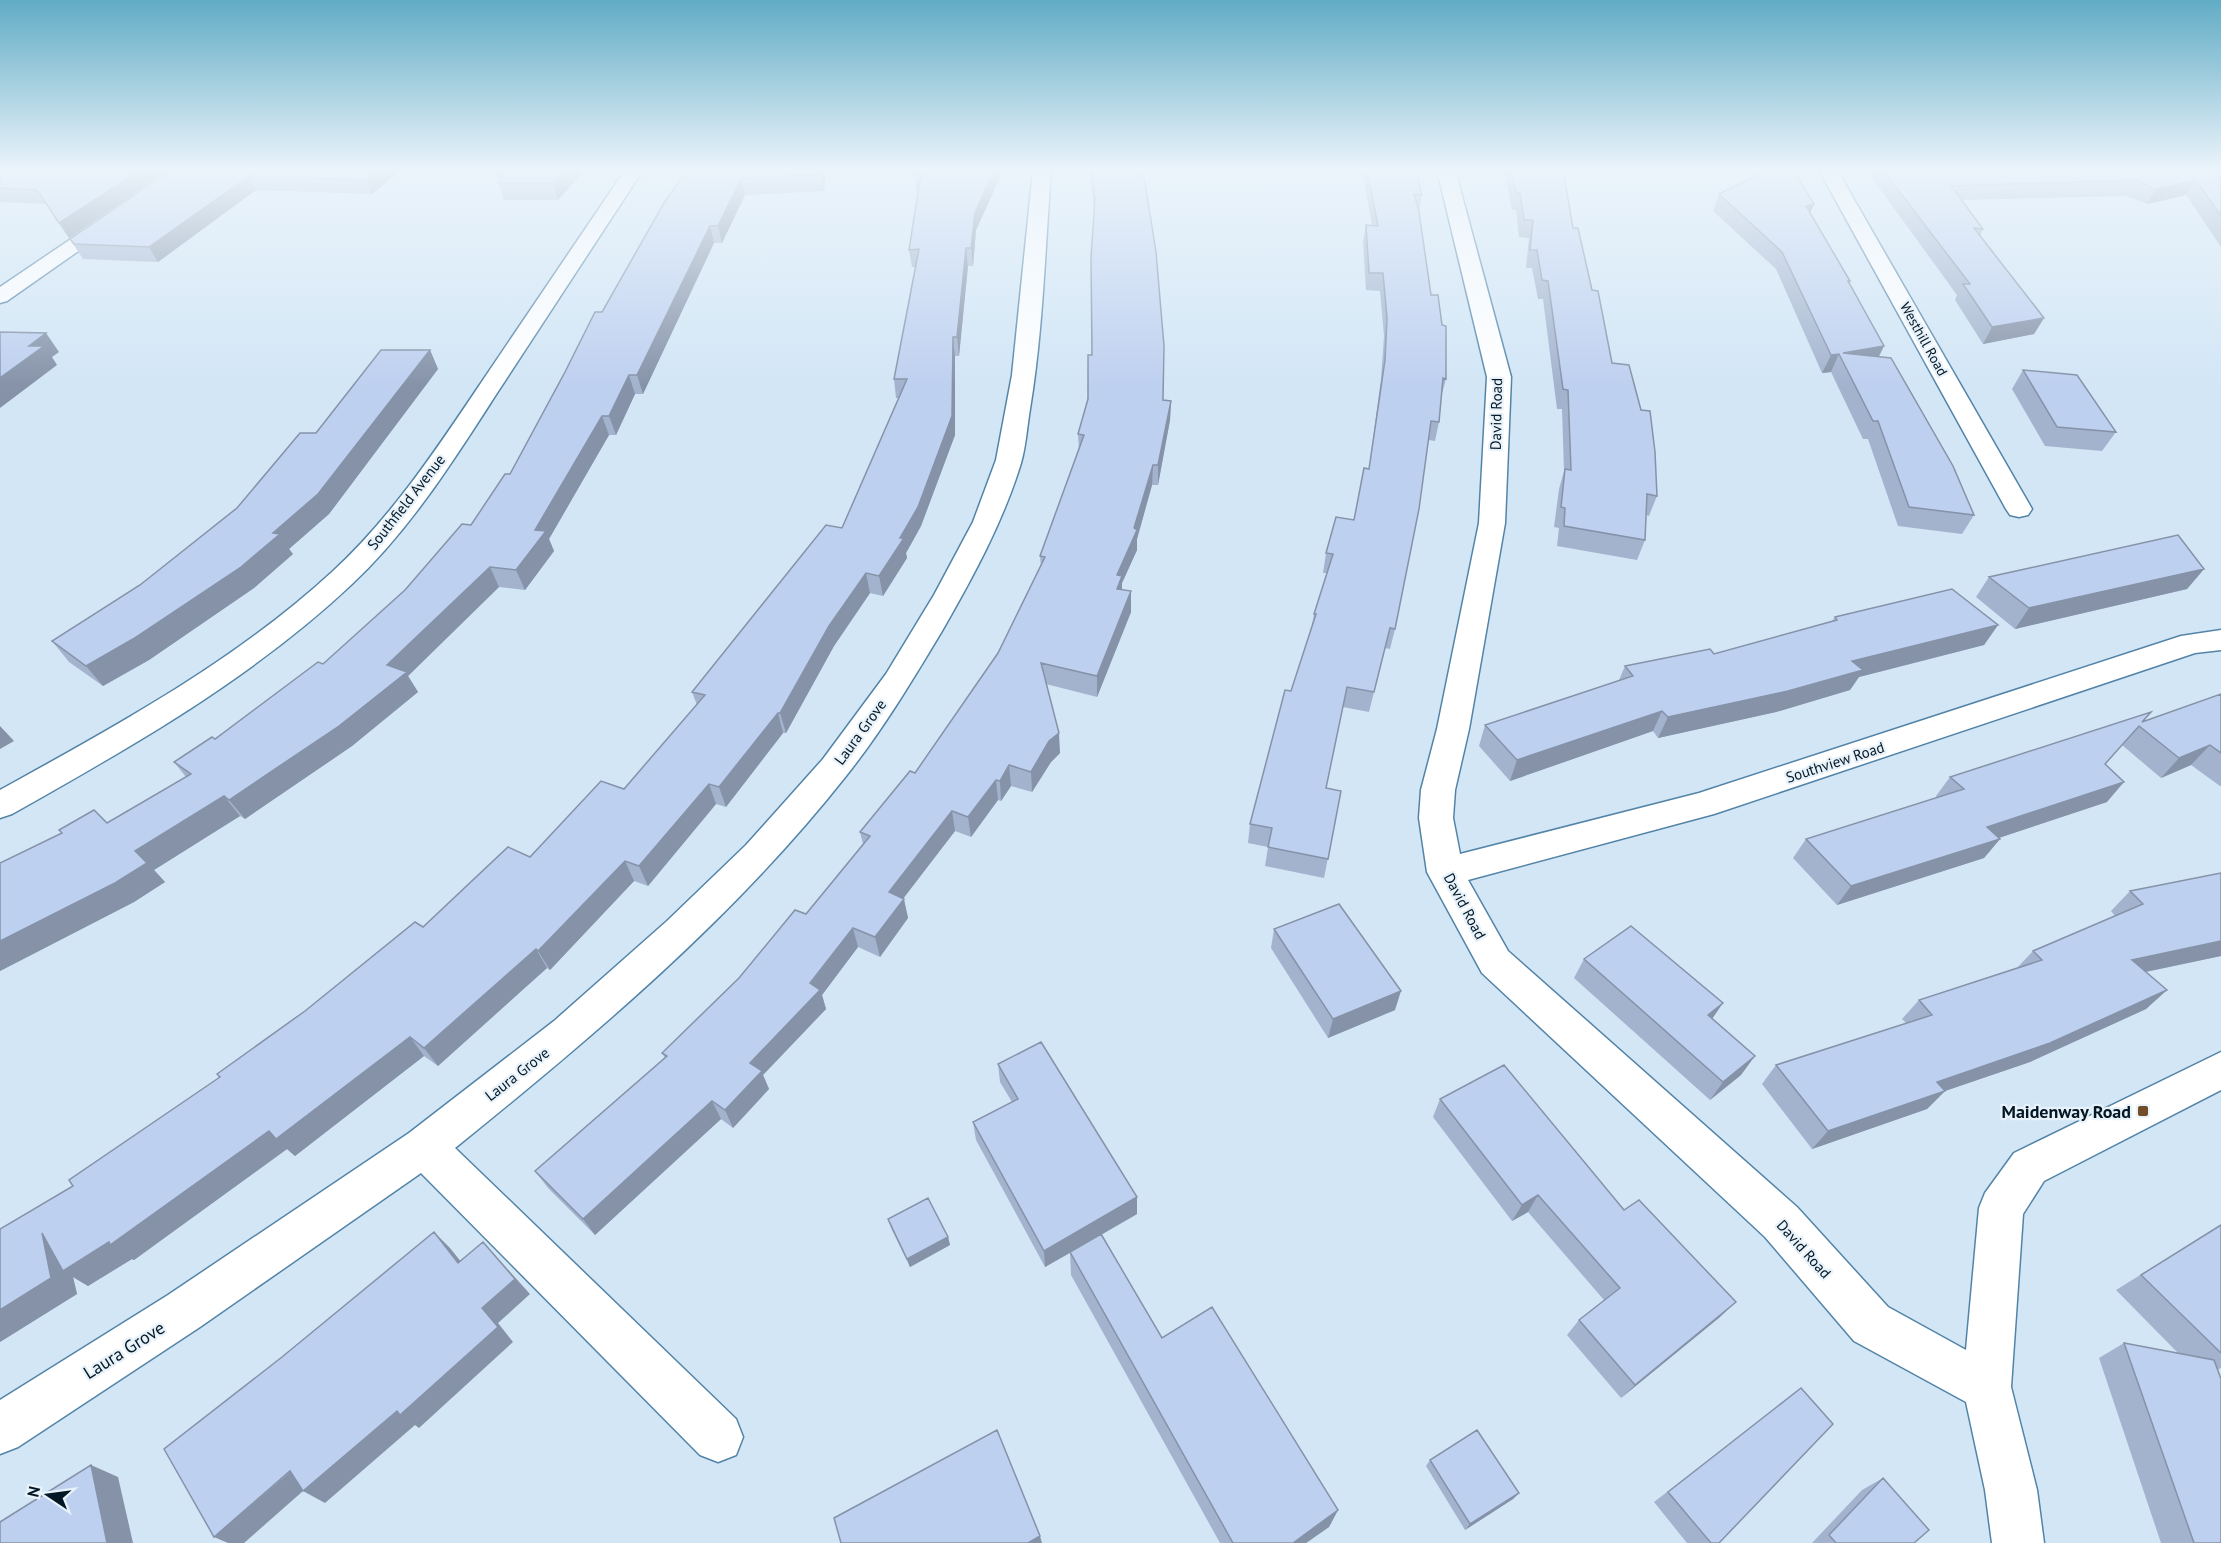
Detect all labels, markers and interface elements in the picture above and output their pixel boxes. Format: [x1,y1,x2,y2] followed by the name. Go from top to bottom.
[1896,299,1952,379] street label: Westhill Road
[1486,378,1506,450] street label: David Road
[363,450,449,554] street label: Southfield Avenue
[830,696,890,768] street label: Laura Grove
[1783,737,1887,787] street label: Southview Road
[1440,870,1490,942] street label: David Road
[481,1043,553,1105] street label: Laura Grove
[2001,1100,2131,1123] place label: Maidenway Road
[2136,1104,2150,1118] marker: Maidenway Road
[1773,1216,1835,1282] street label: David Road
[79,1316,169,1384] street label: Laura Grove
[18,1465,78,1525] north arrow
[22,1484,44,1499] text: N

